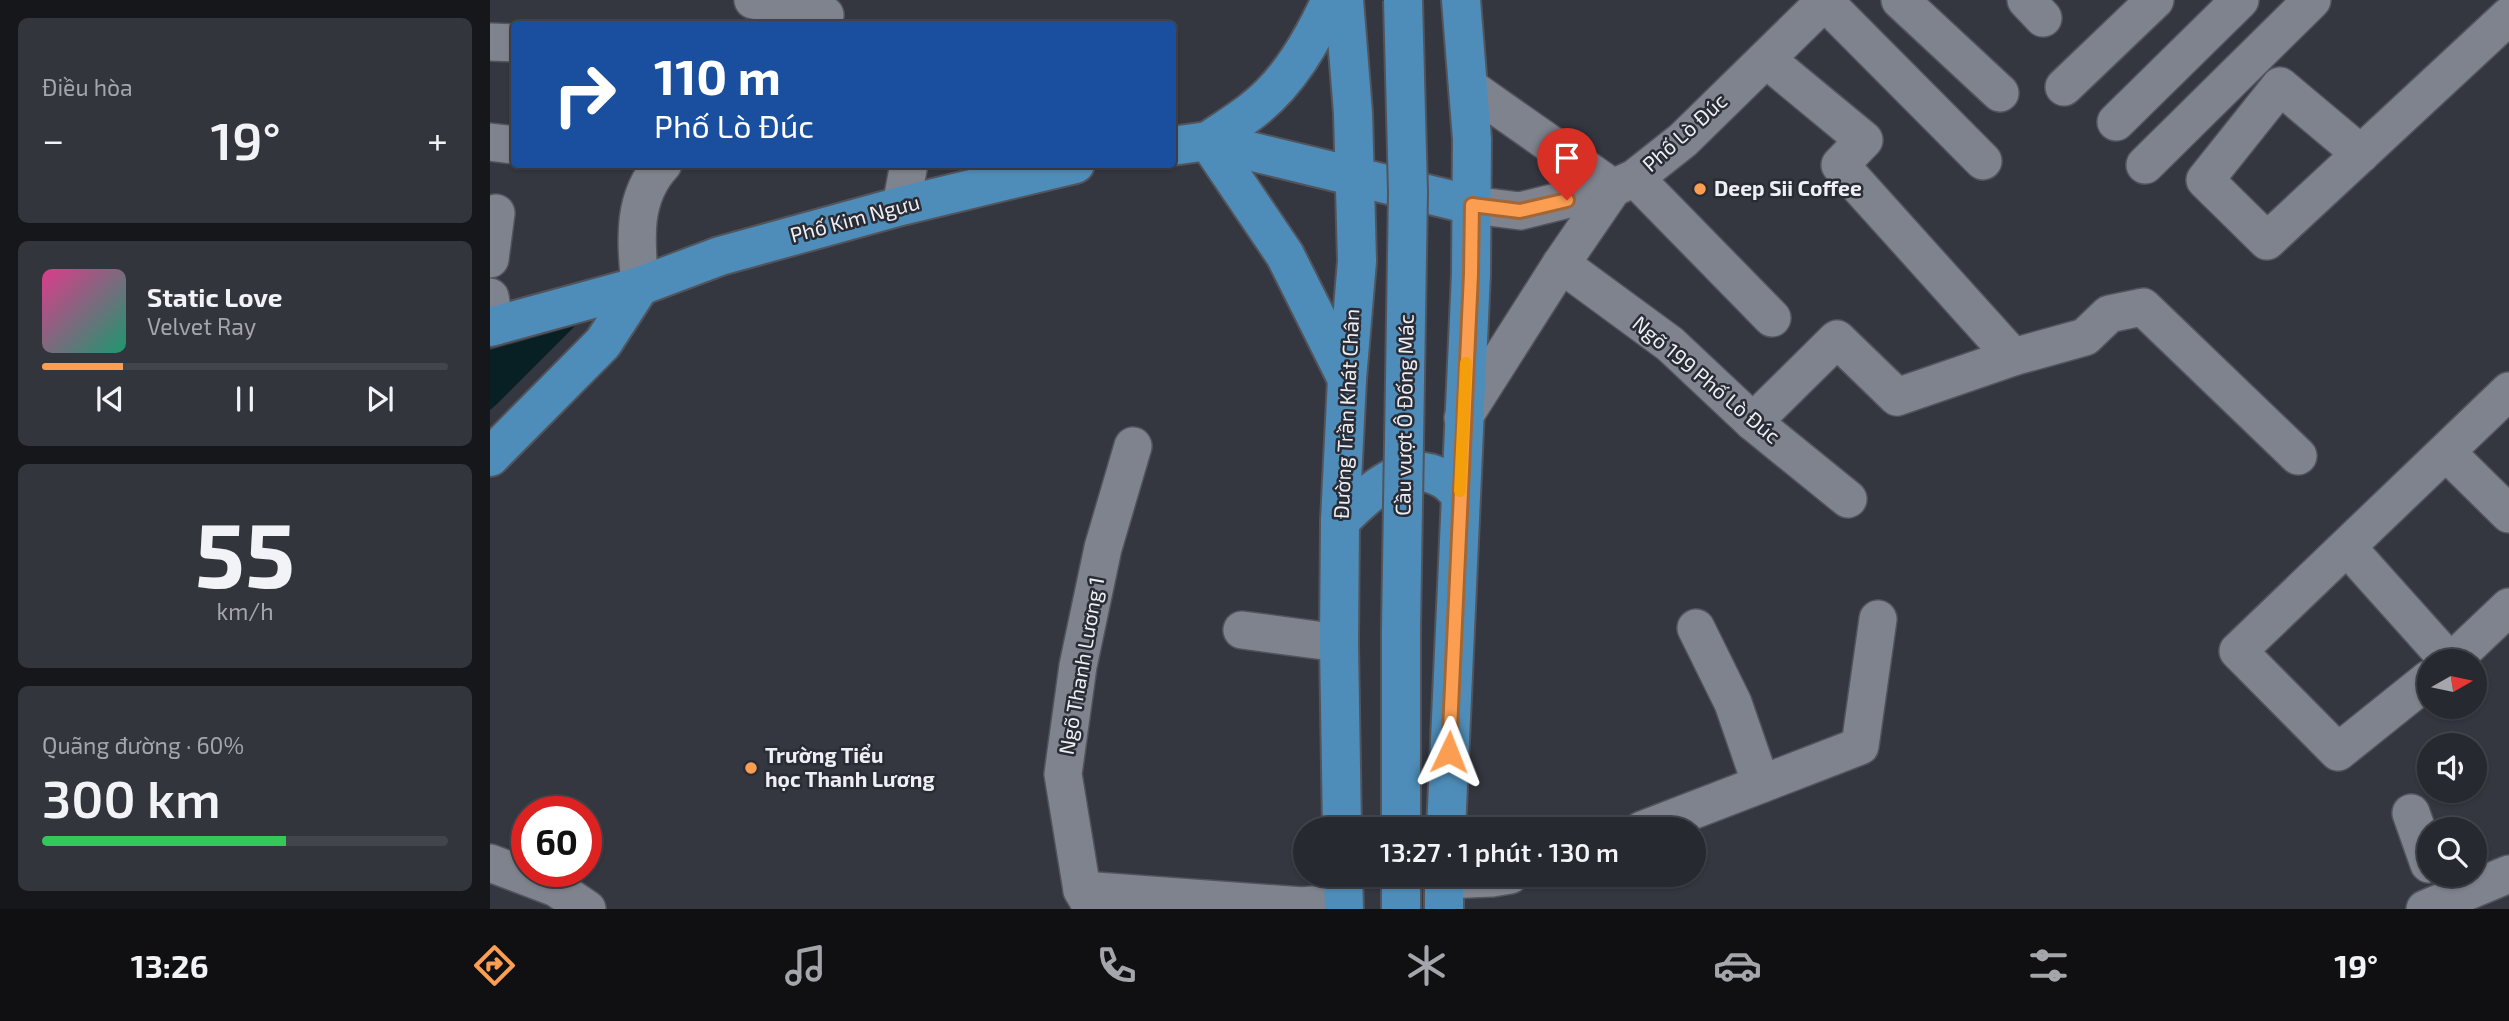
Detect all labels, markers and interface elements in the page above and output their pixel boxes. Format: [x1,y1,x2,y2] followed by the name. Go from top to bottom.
[654,46,781,105] text: 110 m
[539,49,630,140] icon: right
[42,73,133,101] text: Điều hòa
[1637,88,1731,176] street label: Phố Lò Đúc
[654,106,814,144] text: Phố Lò Đúc
[210,108,281,170] text: 19°
[42,116,64,162] text: −
[427,116,448,162] text: +
[1537,128,1597,200] pin
[1548,139,1586,177] icon: arrive
[1714,175,1862,200] place label: Deep Sii Coffee
[1692,181,1708,197] marker: Deep Sii Coffee
[787,188,922,247] street label: Phố Kim Ngưu
[147,281,283,312] text: Static Love
[1328,308,1363,520] street label: Đường Trần Khát Chân
[1628,310,1786,448] street label: Ngõ 199 Phố Lò Đúc
[147,312,256,340] text: Velvet Ray
[1389,314,1418,516] street label: Cầu vượt Ô Đống Mác
[91,380,129,418] icon: previous
[226,380,264,418] icon: pause
[361,380,399,418] icon: next
[195,497,295,606] text: 55
[1053,575,1108,757] street label: Ngõ Thanh Lương 1
[216,597,274,625] text: km/h
[2417,649,2487,719] north arrow
[2417,649,2487,887] map controls
[1412,715,1486,789] position arrow
[42,731,244,759] text: Quãng đường · 60%
[2417,733,2487,803] button: sound
[765,742,935,791] place label: Trường Tiểu học Thanh Lương
[743,760,759,776] marker: Trường Tiểu học Thanh Lương
[42,766,221,828] text: 300 km
[511,796,602,887] speed limit sign: 60
[2417,817,2487,887] button: search
[1380,836,1619,867] text: 13:27 · 1 phút · 130 m
[470,941,519,990] icon: directions
[781,941,830,990] icon: music
[1092,941,1141,990] icon: phone
[1402,941,1451,990] icon: climate
[1713,941,1762,990] icon: car
[2024,941,2073,990] icon: filters
[131,946,209,984] text: 13:26
[2334,946,2378,984] text: 19°

